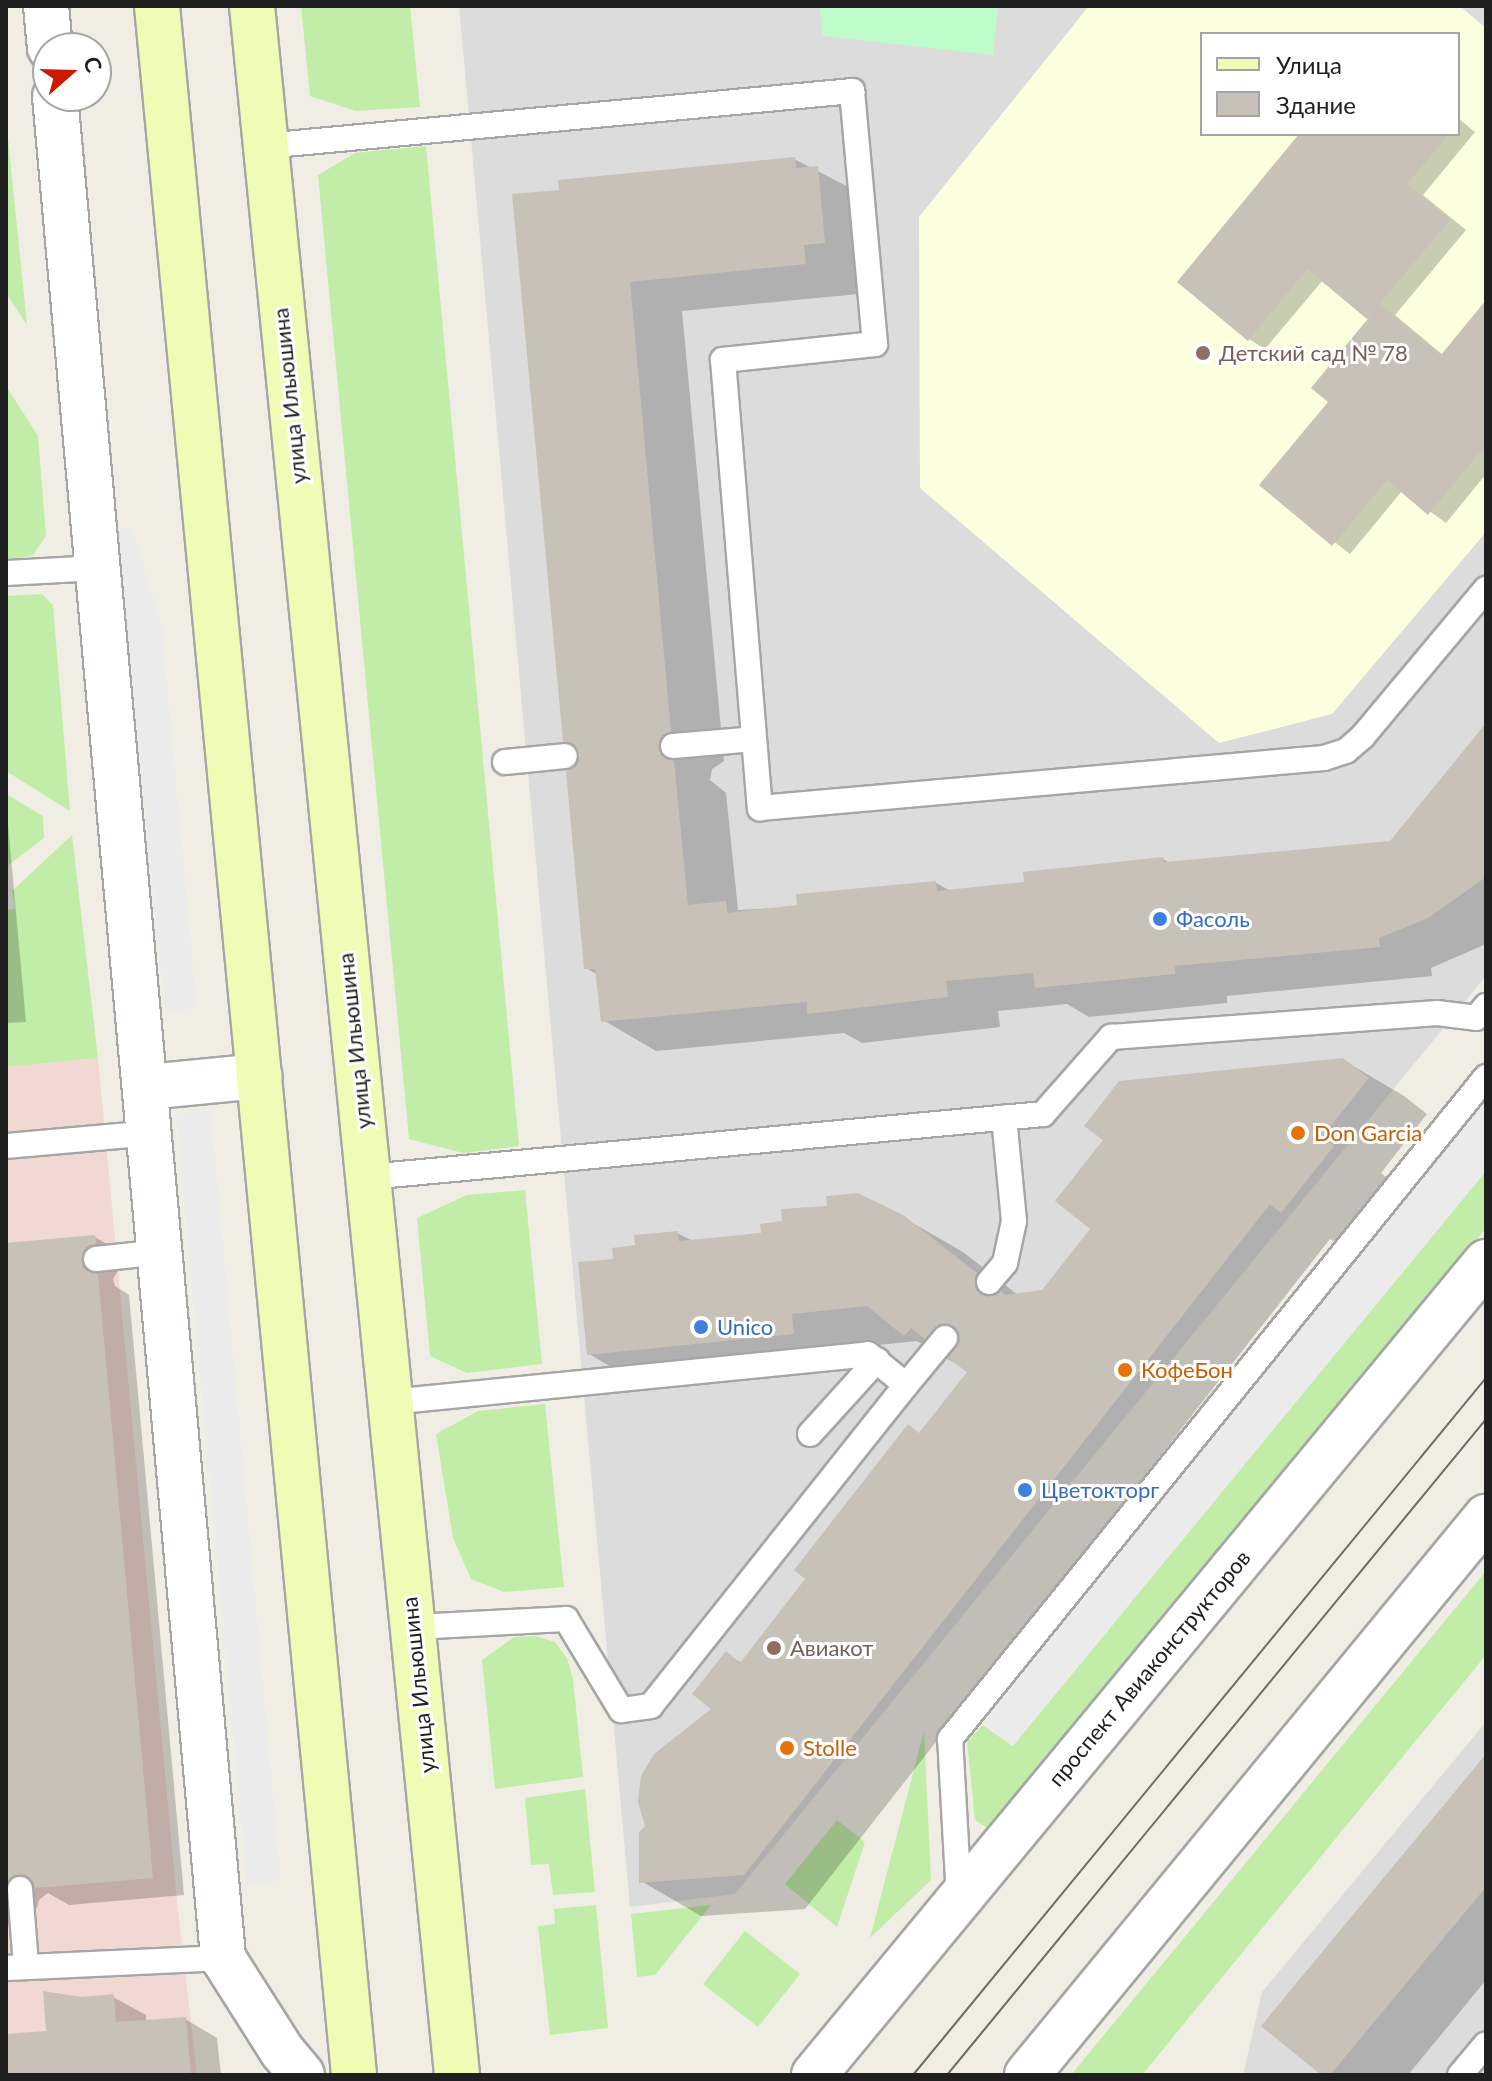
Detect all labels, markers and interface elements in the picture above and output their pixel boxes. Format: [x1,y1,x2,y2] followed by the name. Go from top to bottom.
[32,32,112,112] north arrow
[1200,32,1460,136] legend
[1276,50,1342,79] text: Улица
[78,53,108,76] text: С
[1276,90,1356,119] text: Здание
[267,307,311,485] street label: улица Ильюшина
[1219,340,1408,366] place label: Детский сад № 78
[1194,344,1212,362] marker: Детский сад № 78
[1176,906,1250,932] place label: Фасоль
[1151,910,1169,928] marker: Фасоль
[332,952,376,1130] street label: улица Ильюшина
[1314,1120,1422,1146] place label: Don Garcia
[1289,1124,1307,1142] marker: Don Garcia
[717,1314,773,1340] place label: Unico
[692,1318,710,1336] marker: Unico
[1141,1357,1233,1383] place label: КофеБон
[1116,1361,1134,1379] marker: КофеБон
[1041,1477,1159,1503] place label: Цветокторг
[1016,1481,1034,1499] marker: Цветокторг
[1042,1545,1256,1791] street label: проспект Авиаконструкторов
[396,1596,440,1774] street label: улица Ильюшина
[790,1635,873,1661] place label: Авиакот
[765,1639,783,1657] marker: Авиакот
[803,1735,857,1761] place label: Stolle
[778,1739,796,1757] marker: Stolle

